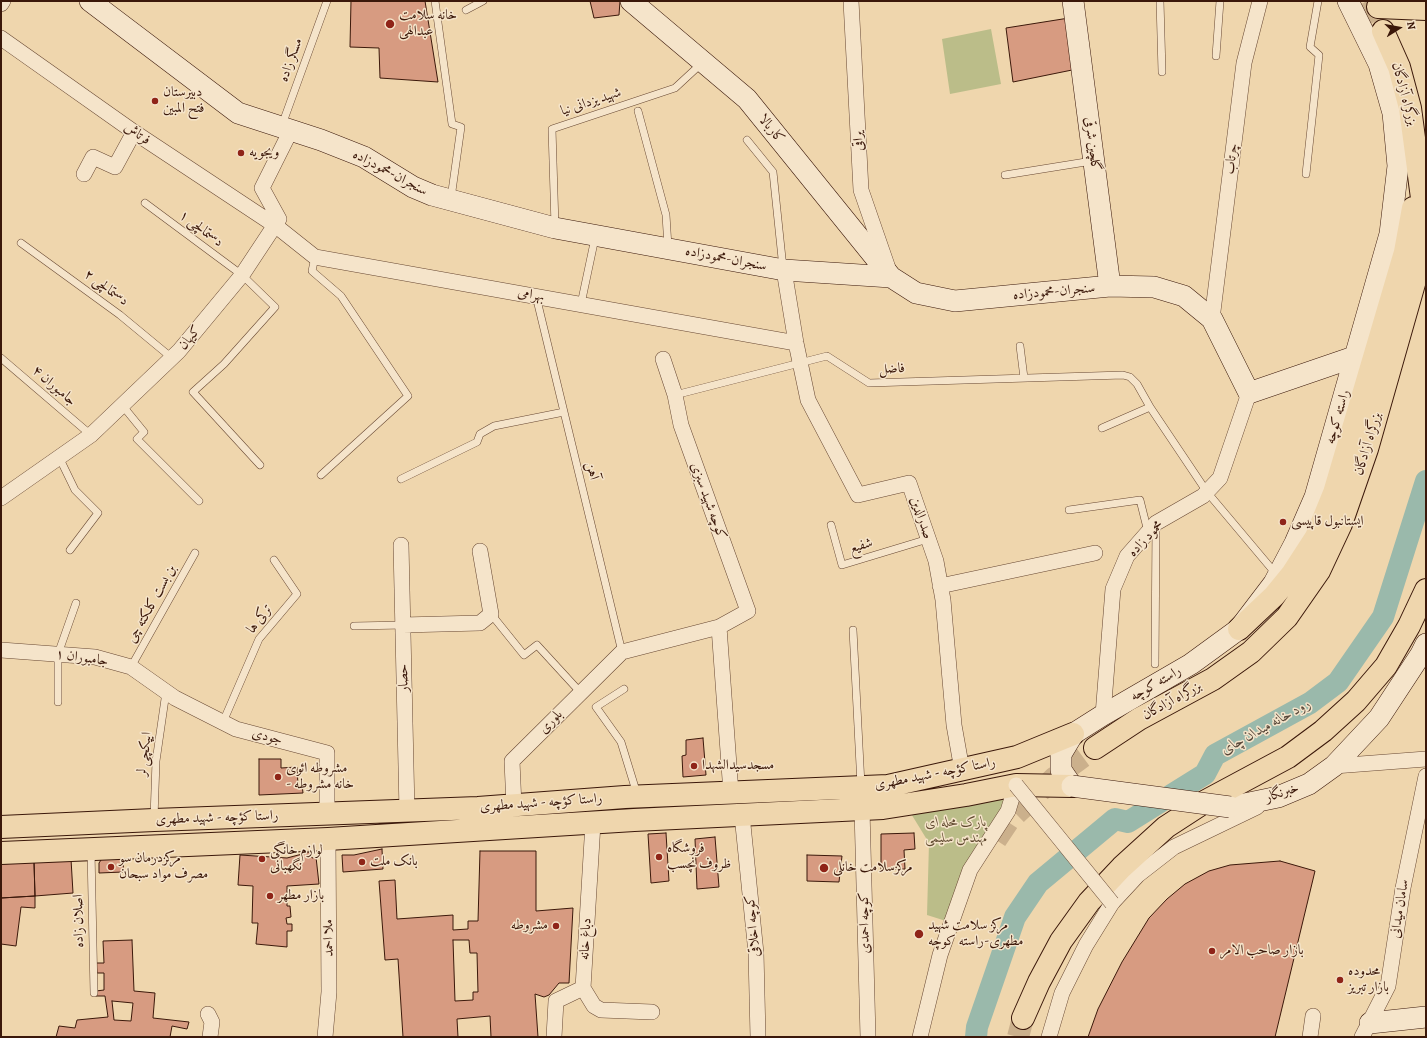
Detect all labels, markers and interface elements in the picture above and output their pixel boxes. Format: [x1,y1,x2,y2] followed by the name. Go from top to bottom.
[399,8,457,40] place label: خانه سلامت عبدالهی
[1379,8,1419,48] north arrow
[384,18,396,30] marker: خانه سلامت عبدالهی
[1403,20,1419,31] text: N
[275,36,307,84] street label: مسگر زاده
[1387,60,1421,128] street label: بزرگراه آزادگان
[559,84,623,120] street label: شهید یزدانی نیا
[163,85,204,118] place label: دبیرستان فتح المبین
[150,96,160,106] marker: دبیرستان فتح المبین
[754,111,788,147] street label: کاربالا
[1080,116,1104,172] street label: گلچین شرقی
[120,119,154,149] street label: فرتاش
[850,131,868,151] street label: یراقی
[1222,143,1242,175] street label: چرتاب
[249,145,279,161] place label: ویجویه
[350,146,430,200] street label: سنجران-محمودزاده
[236,148,246,158] marker: ویجویه
[176,207,226,251] street label: دستمالچی ۱
[684,243,768,275] street label: سنجران-محمودزاده
[80,266,132,310] street label: دستمالچی ۲
[1012,280,1096,304] street label: سنجران-محمودزاده
[516,284,546,306] street label: بهرامی
[175,322,205,354] street label: کیهان
[879,360,905,378] street label: فاضل
[28,362,80,410] street label: جامبوران ۴
[1322,388,1354,446] street label: راسته کوچه
[1350,410,1386,478] street label: بزرگراه آزادگان
[582,460,602,482] street label: آهن
[686,460,730,542] street label: کوچه شهید سبزی
[906,495,936,541] street label: صدرالدین
[1291,514,1364,530] place label: ایستانبول قاپیسی
[1125,517,1167,561] street label: محمود زاده
[1278,517,1288,527] marker: ایستانبول قاپیسی
[847,535,875,557] street label: شفیع
[124,562,180,646] street label: بن بست کلکته چی
[243,601,277,637] street label: ترکی ها
[55,646,109,670] street label: جامبوران ۱
[1128,663,1184,705] street label: راسته کوچه
[395,664,413,692] street label: حصار
[1140,678,1204,724] street label: بزرگراه آزادگان
[1218,695,1314,759] water label: رود خانه میدان چای
[536,707,566,737] street label: بلوری
[250,725,284,749] street label: جودی
[134,731,156,777] street label: ایپکچی لر
[873,754,997,794] street label: راستا کؤچه - شهید مطهری
[702,758,774,774] place label: مسجدسیدالشهدا
[286,761,354,794] place label: مشروطه ائوی - خانه مشروطه
[689,761,699,771] marker: مسجدسیدالشهدا
[273,772,283,782] marker: مشروطه ائوی - خانه مشروطه
[1263,779,1301,807] street label: خبرنگار
[479,790,603,816] street label: راستا کؤچه - شهید مطهری
[155,807,279,829] street label: راستا کؤچه - شهید مطهری
[925,815,987,848] park label: پارک محله ای مهندس سلیمی
[667,841,731,874] place label: فروشگاه ظروف نچسب
[270,843,323,876] place label: لوازم خانگی نگهبانی
[119,851,208,884] place label: مرکزدرمان سو مصرف مواد سبحان
[654,852,664,862] marker: فروشگاه ظروف نچسب
[257,854,267,864] marker: لوازم خانگی نگهبانی
[370,854,418,870] place label: بانک ملت
[357,857,367,867] marker: بانک ملت
[833,860,913,876] place label: مرکزسلامت خانلی
[106,862,116,872] marker: مرکزدرمان سو مصرف مواد سبحان
[818,862,830,874] marker: مرکزسلامت خانلی
[1387,878,1413,940] street label: سامان میدانی
[278,888,324,904] place label: بازار مطهر
[265,891,275,901] marker: بازار مطهر
[856,892,874,954] street label: کوچه احمدی
[70,894,88,948] street label: اصلان زاده
[742,894,764,958] street label: کوچه اخلاقی
[511,918,548,934] place label: مشروطه
[577,918,595,960] street label: دباغ خانه
[928,918,1023,950] place label: مرکز سلامت شهید مطهری-راسته کوچه
[320,919,338,957] street label: ملا احمد
[551,921,561,931] marker: مشروطه
[913,928,925,940] marker: مرکز سلامت شهید مطهری-راسته کوچه
[1220,943,1304,959] place label: بازار صاحب الامر
[1207,946,1217,956] marker: بازار صاحب الامر
[1348,964,1389,996] place label: محدوده بازار تبریز
[1335,975,1345,985] marker: محدوده بازار تبریز

